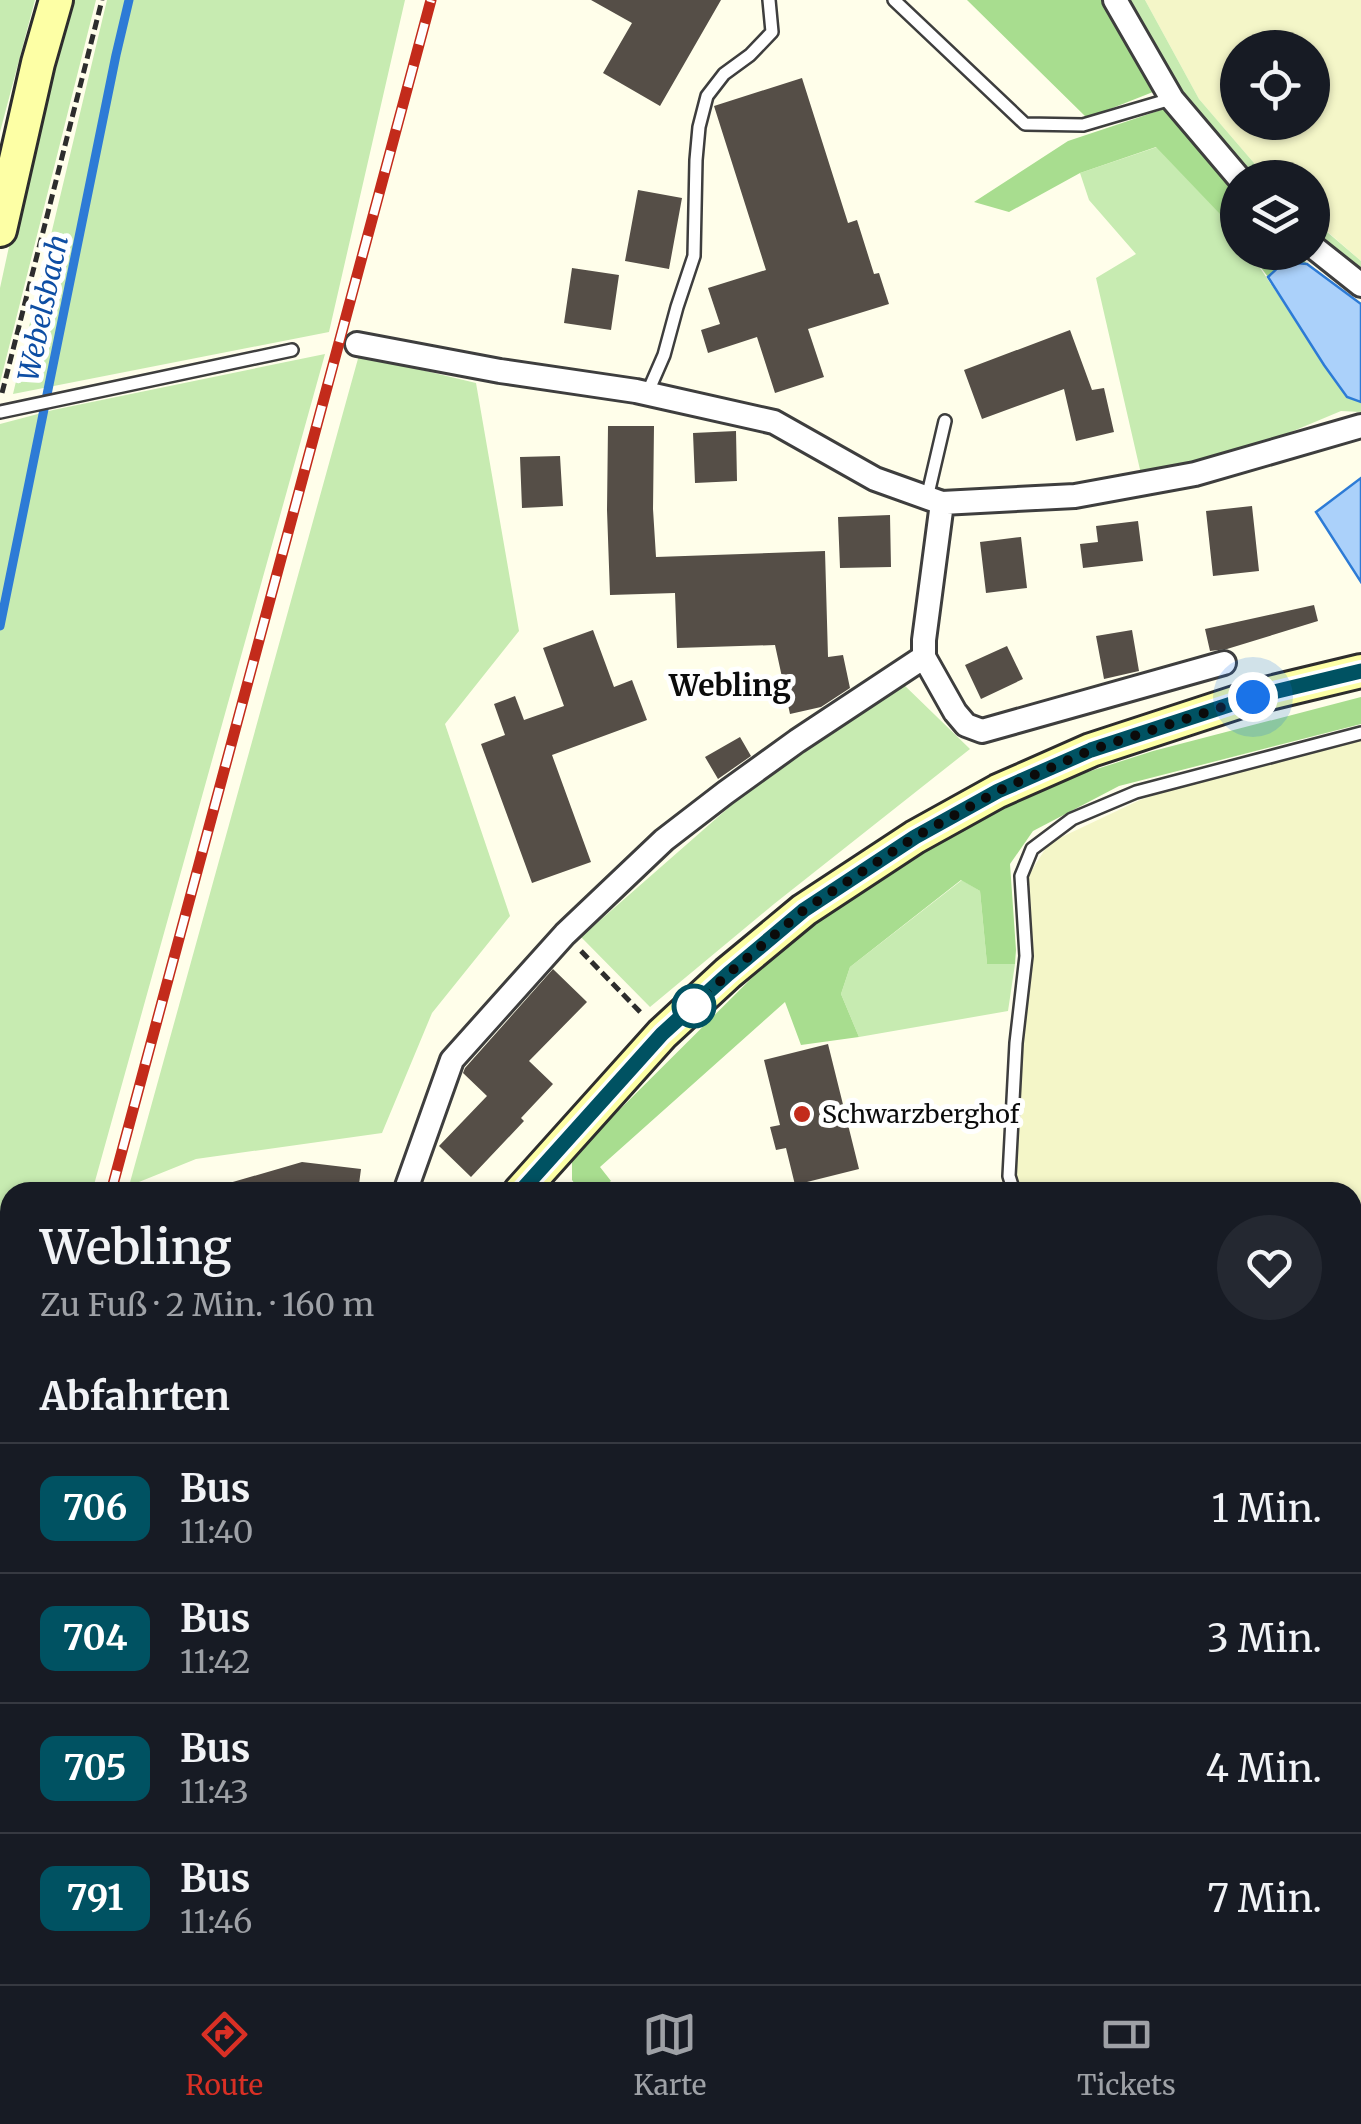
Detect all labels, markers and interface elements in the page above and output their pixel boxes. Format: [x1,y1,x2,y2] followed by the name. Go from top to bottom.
[1220,30,1330,270] map controls
[1220,30,1330,140] button: locate
[1220,160,1330,270] button: layers
[10,231,76,385] water label: Webelsbach
[668,666,791,704] district label: Webling
[1228,672,1278,722] your location
[673,985,715,1027] unlabelled marker
[822,1098,1021,1130] place label: Schwarzberghof
[791,1103,813,1125] marker: Schwarzberghof
[1217,1215,1322,1320] button: heart
[40,1217,232,1277] text: Webling
[40,1285,374,1325] text: Zu Fuß · 2 Min. · 160 m
[40,1373,230,1420] text: Abfahrten
[180,1465,250,1512] text: Bus
[1212,1485,1322,1532] text: 1 Min.
[63,1486,127,1530] text: 706
[180,1512,253,1552] text: 11:40
[180,1595,250,1642] text: Bus
[1207,1615,1322,1662] text: 3 Min.
[63,1616,127,1660] text: 704
[180,1642,251,1682] text: 11:42
[180,1725,250,1772] text: Bus
[1205,1745,1322,1792] text: 4 Min.
[64,1746,126,1790] text: 705
[180,1772,249,1812] text: 11:43
[180,1855,250,1902] text: Bus
[1207,1875,1322,1922] text: 7 Min.
[67,1876,123,1920] text: 791
[180,1902,252,1942] text: 11:46
[185,2007,263,2103] tab: Route
[634,2007,706,2103] tab: Karte
[1077,2007,1176,2103] tab: Tickets

